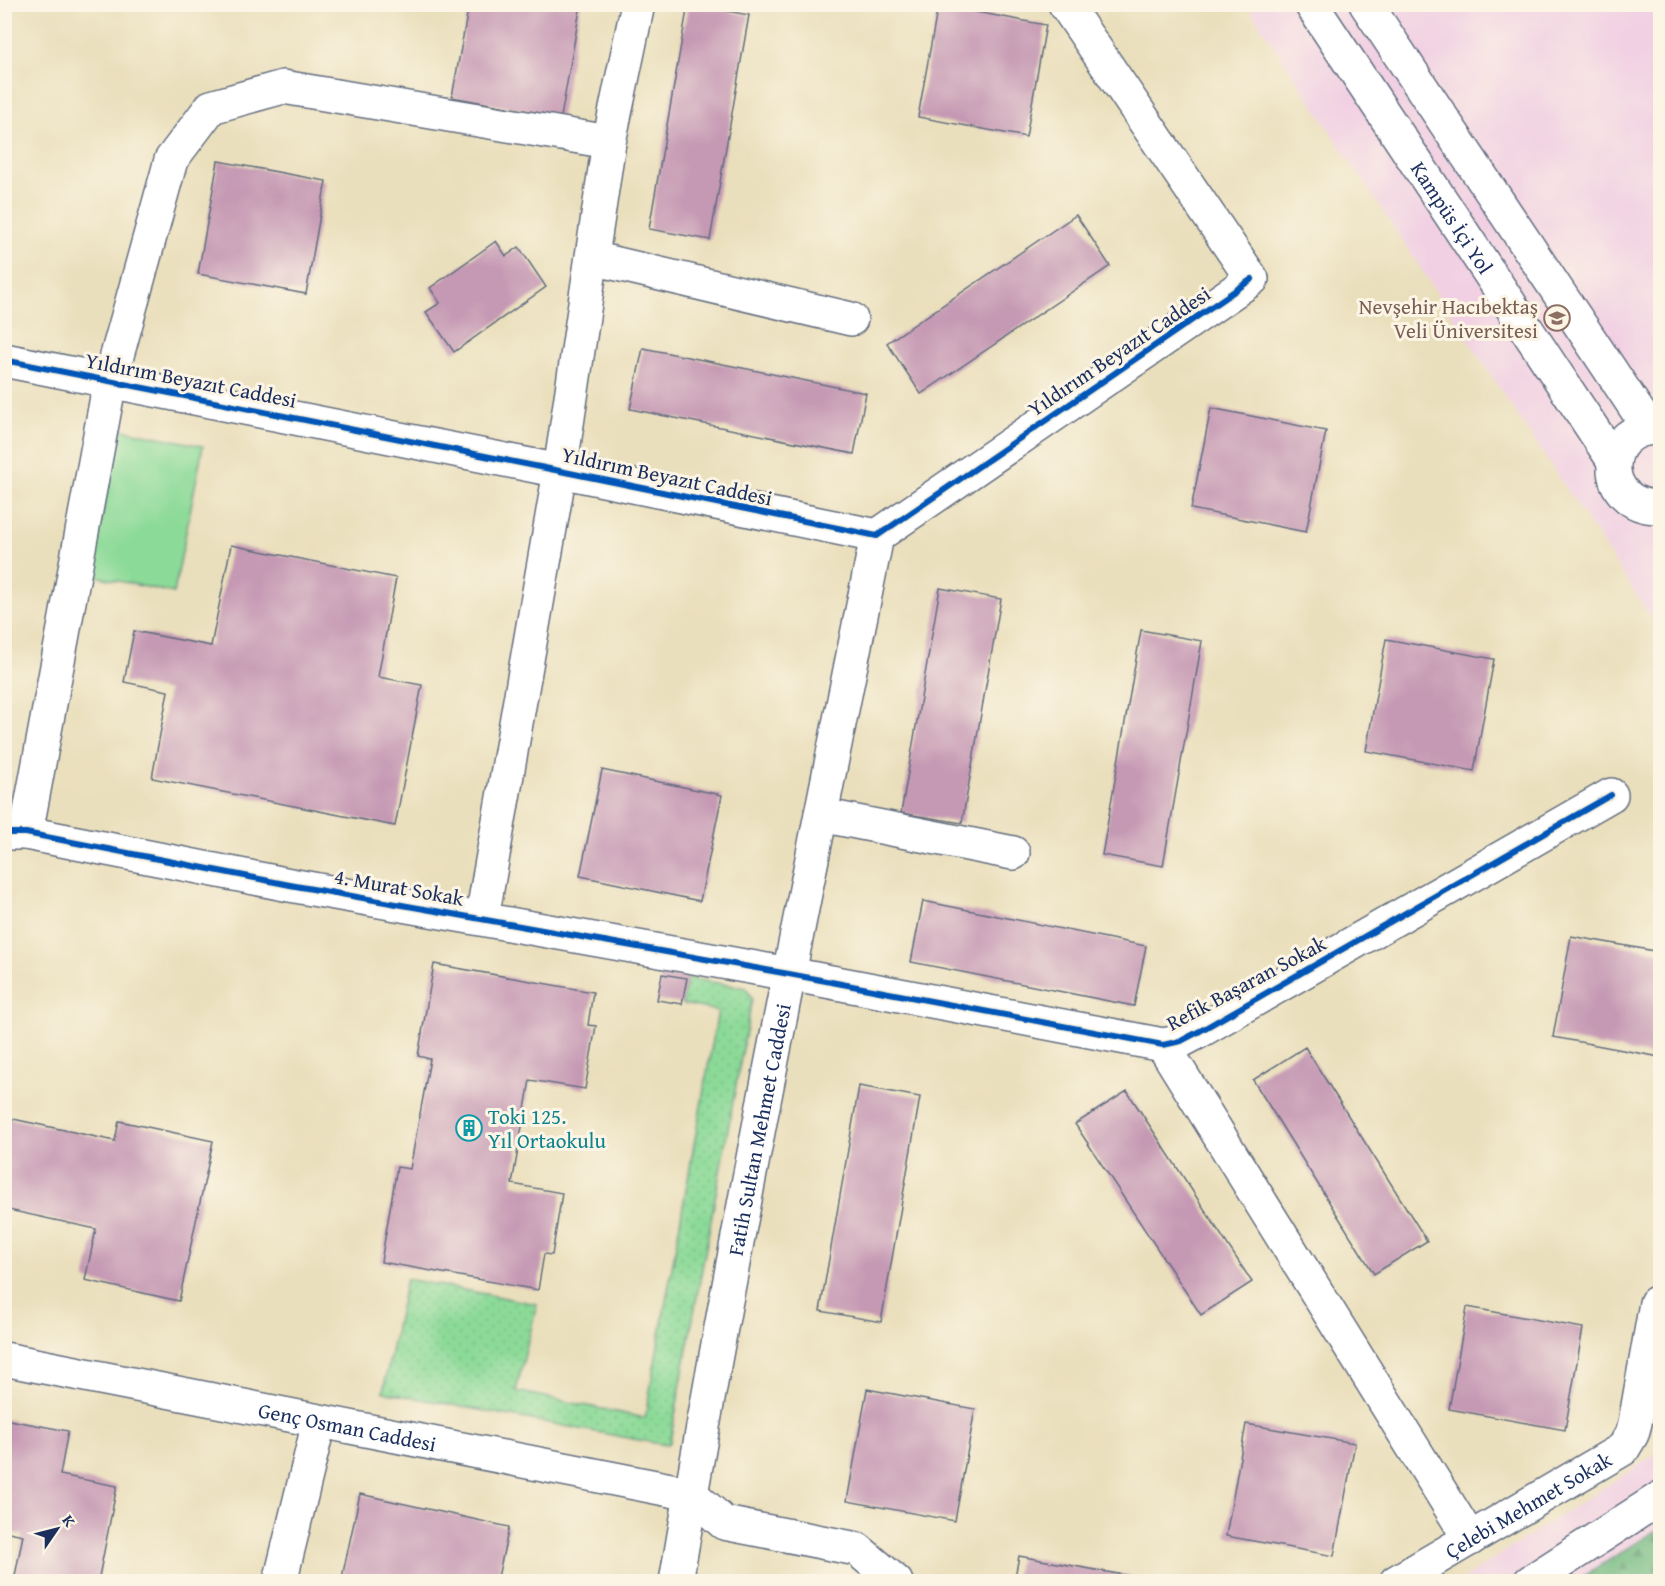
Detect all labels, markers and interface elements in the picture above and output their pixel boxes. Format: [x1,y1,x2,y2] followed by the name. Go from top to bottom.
[1404,155,1501,280] street label: Kampüs İçi Yol
[1021,278,1217,424] street label: Yıldırım Beyazıt Caddesi
[1359,291,1538,346] place label: Nevşehir Hacıbektaş Veli Üniversitesi
[1542,303,1572,333] school or university icon: Nevşehir Hacıbektaş Veli Üniversitesi
[83,344,299,416] street label: Yıldırım Beyazıt Caddesi
[559,439,775,513] street label: Yıldırım Beyazıt Caddesi
[332,860,467,914] street label: 4. Murat Sokak
[1161,928,1332,1038] street label: Refik Başaran Sokak
[719,1001,798,1258] street label: Fatih Sultan Mehmet Caddesi
[488,1101,606,1156] place label: Toki 125. Yıl Ortaokulu
[454,1113,484,1143] building icon: Toki 125. Yıl Ortaokulu
[256,1394,439,1459] street label: Genç Osman Caddesi
[1439,1443,1618,1566] street label: Çelebi Mehmet Sokak
[27,1499,87,1559] north arrow
[57,1509,83,1532] text: K

